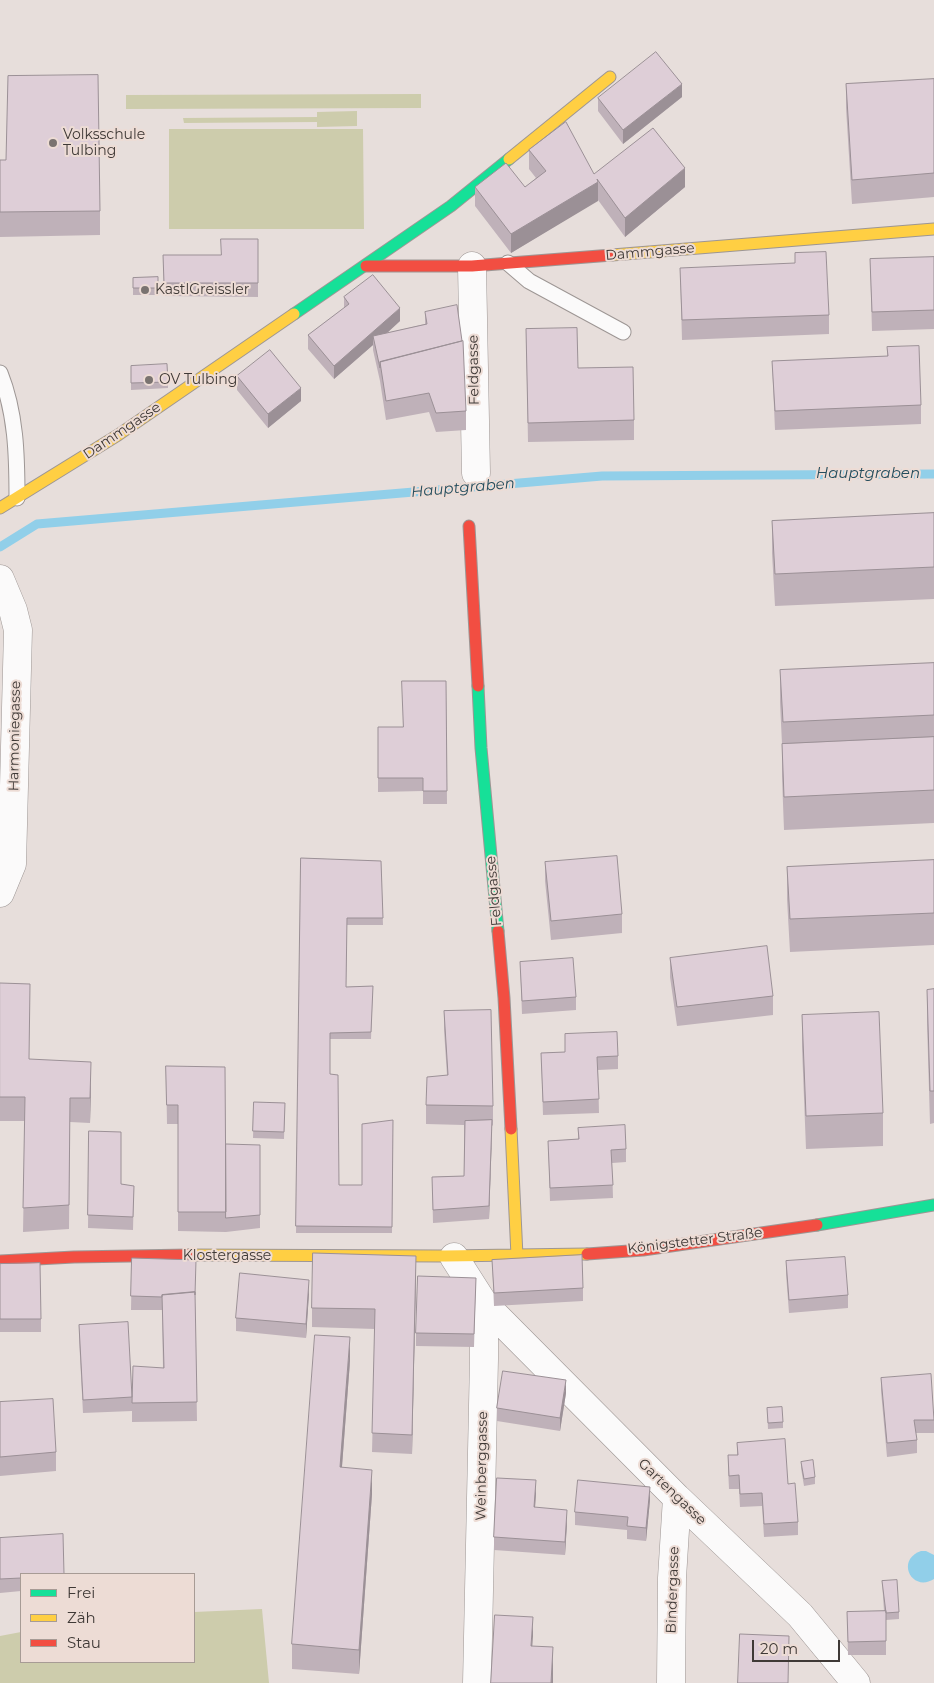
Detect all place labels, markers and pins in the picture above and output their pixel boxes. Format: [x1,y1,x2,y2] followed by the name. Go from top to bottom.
[63,127,145,160] place label: Volksschule Tulbing
[47,137,59,149] marker: Volksschule Tulbing
[155,282,249,298] place label: KastlGreissler
[139,284,151,296] marker: KastlGreissler
[159,372,237,388] place label: OV Tulbing
[143,374,155,386] marker: OV Tulbing

